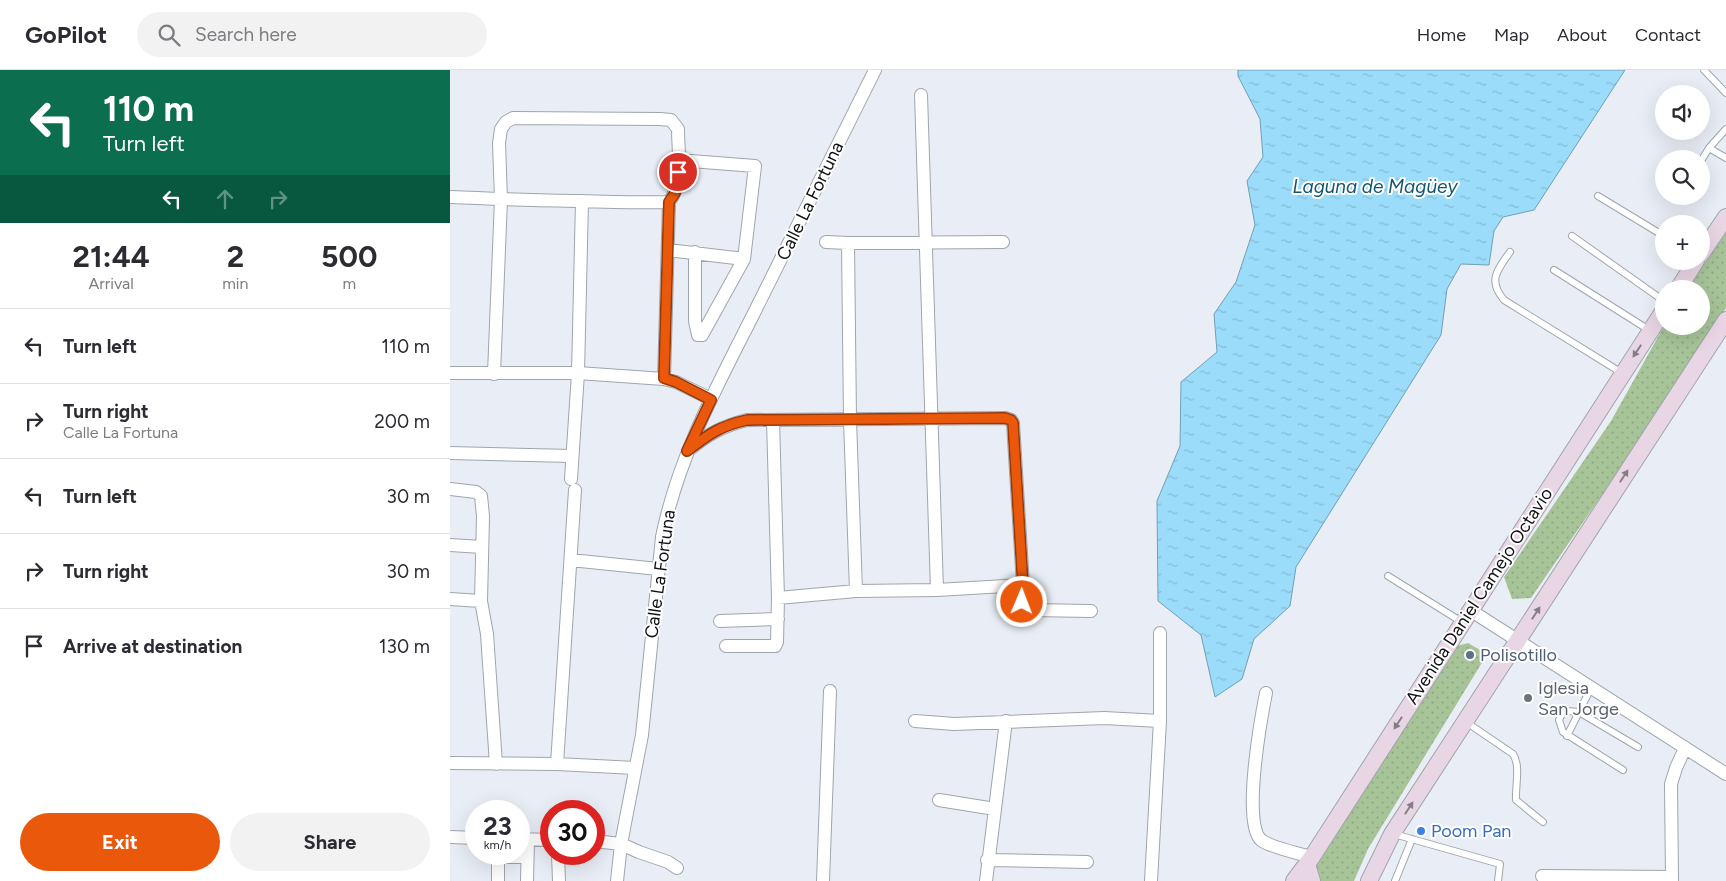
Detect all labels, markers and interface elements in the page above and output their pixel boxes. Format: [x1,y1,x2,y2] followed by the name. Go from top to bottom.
[137,12,487,57] search box
[25,20,107,49] text: GoPilot
[155,21,183,49] icon: search
[195,23,297,46] text: Search here
[1417,24,1466,46] text: Home
[1494,24,1529,46] text: Map
[1557,24,1607,46] text: About
[1635,24,1701,46] text: Contact
[1655,85,1710,335] map controls
[1655,85,1710,140] button: sound
[103,88,194,130] text: 110 m
[20,90,85,155] icon: left
[103,130,185,157] text: Turn left
[772,138,848,264] street label: Calle La Fortuna
[1655,150,1710,205] button: search
[657,151,699,193] pin
[664,158,692,186] icon: arrive
[1293,175,1458,198] water label: Laguna de Magüey
[158,185,186,213] icon: left
[211,185,239,213] icon: ahead
[264,185,292,213] icon: right
[1655,215,1710,270] button: +
[73,238,150,275] text: 21:44
[227,238,244,275] text: 2
[321,238,377,275] text: 500
[89,274,134,293] text: Arrival
[222,274,249,293] text: min
[342,274,356,293] text: m
[1655,280,1710,335] button: −
[20,332,48,360] icon: left
[63,335,137,358] text: Turn left
[381,335,430,358] text: 110 m
[1632,344,1642,358] one-way arrow
[63,400,149,423] text: Turn right
[20,407,48,435] icon: right
[374,410,430,433] text: 200 m
[63,423,178,442] text: Calle La Fortuna
[1619,469,1629,483] one-way arrow
[20,482,48,510] icon: left
[1401,484,1557,708] street label: Avenida Daniel Camejo Octavio
[63,485,137,508] text: Turn left
[387,485,430,508] text: 30 m
[640,508,680,640] street label: Calle La Fortuna
[20,557,48,585] icon: right
[63,560,149,583] text: Turn right
[387,560,430,583] text: 30 m
[995,575,1047,627] position arrow
[1531,606,1541,619] one-way arrow
[20,632,48,660] icon: arrive
[63,635,242,658] text: Arrive at destination
[379,635,430,658] text: 130 m
[1480,644,1557,666] place label: Polisotillo
[1464,649,1476,661] marker: Polisotillo
[1538,677,1619,720] place label: Iglesia San Jorge
[1522,692,1534,704] marker: Iglesia San Jorge
[1393,717,1403,730] one-way arrow
[540,800,605,865] speed limit sign: 30
[1405,801,1414,814] one-way arrow
[483,811,512,841] text: 23
[20,813,220,871] button: Exit
[230,813,430,871] button: Share
[1431,820,1511,842] place label: Poom Pan
[1415,825,1427,837] marker: Poom Pan
[484,838,511,852] text: km/h

